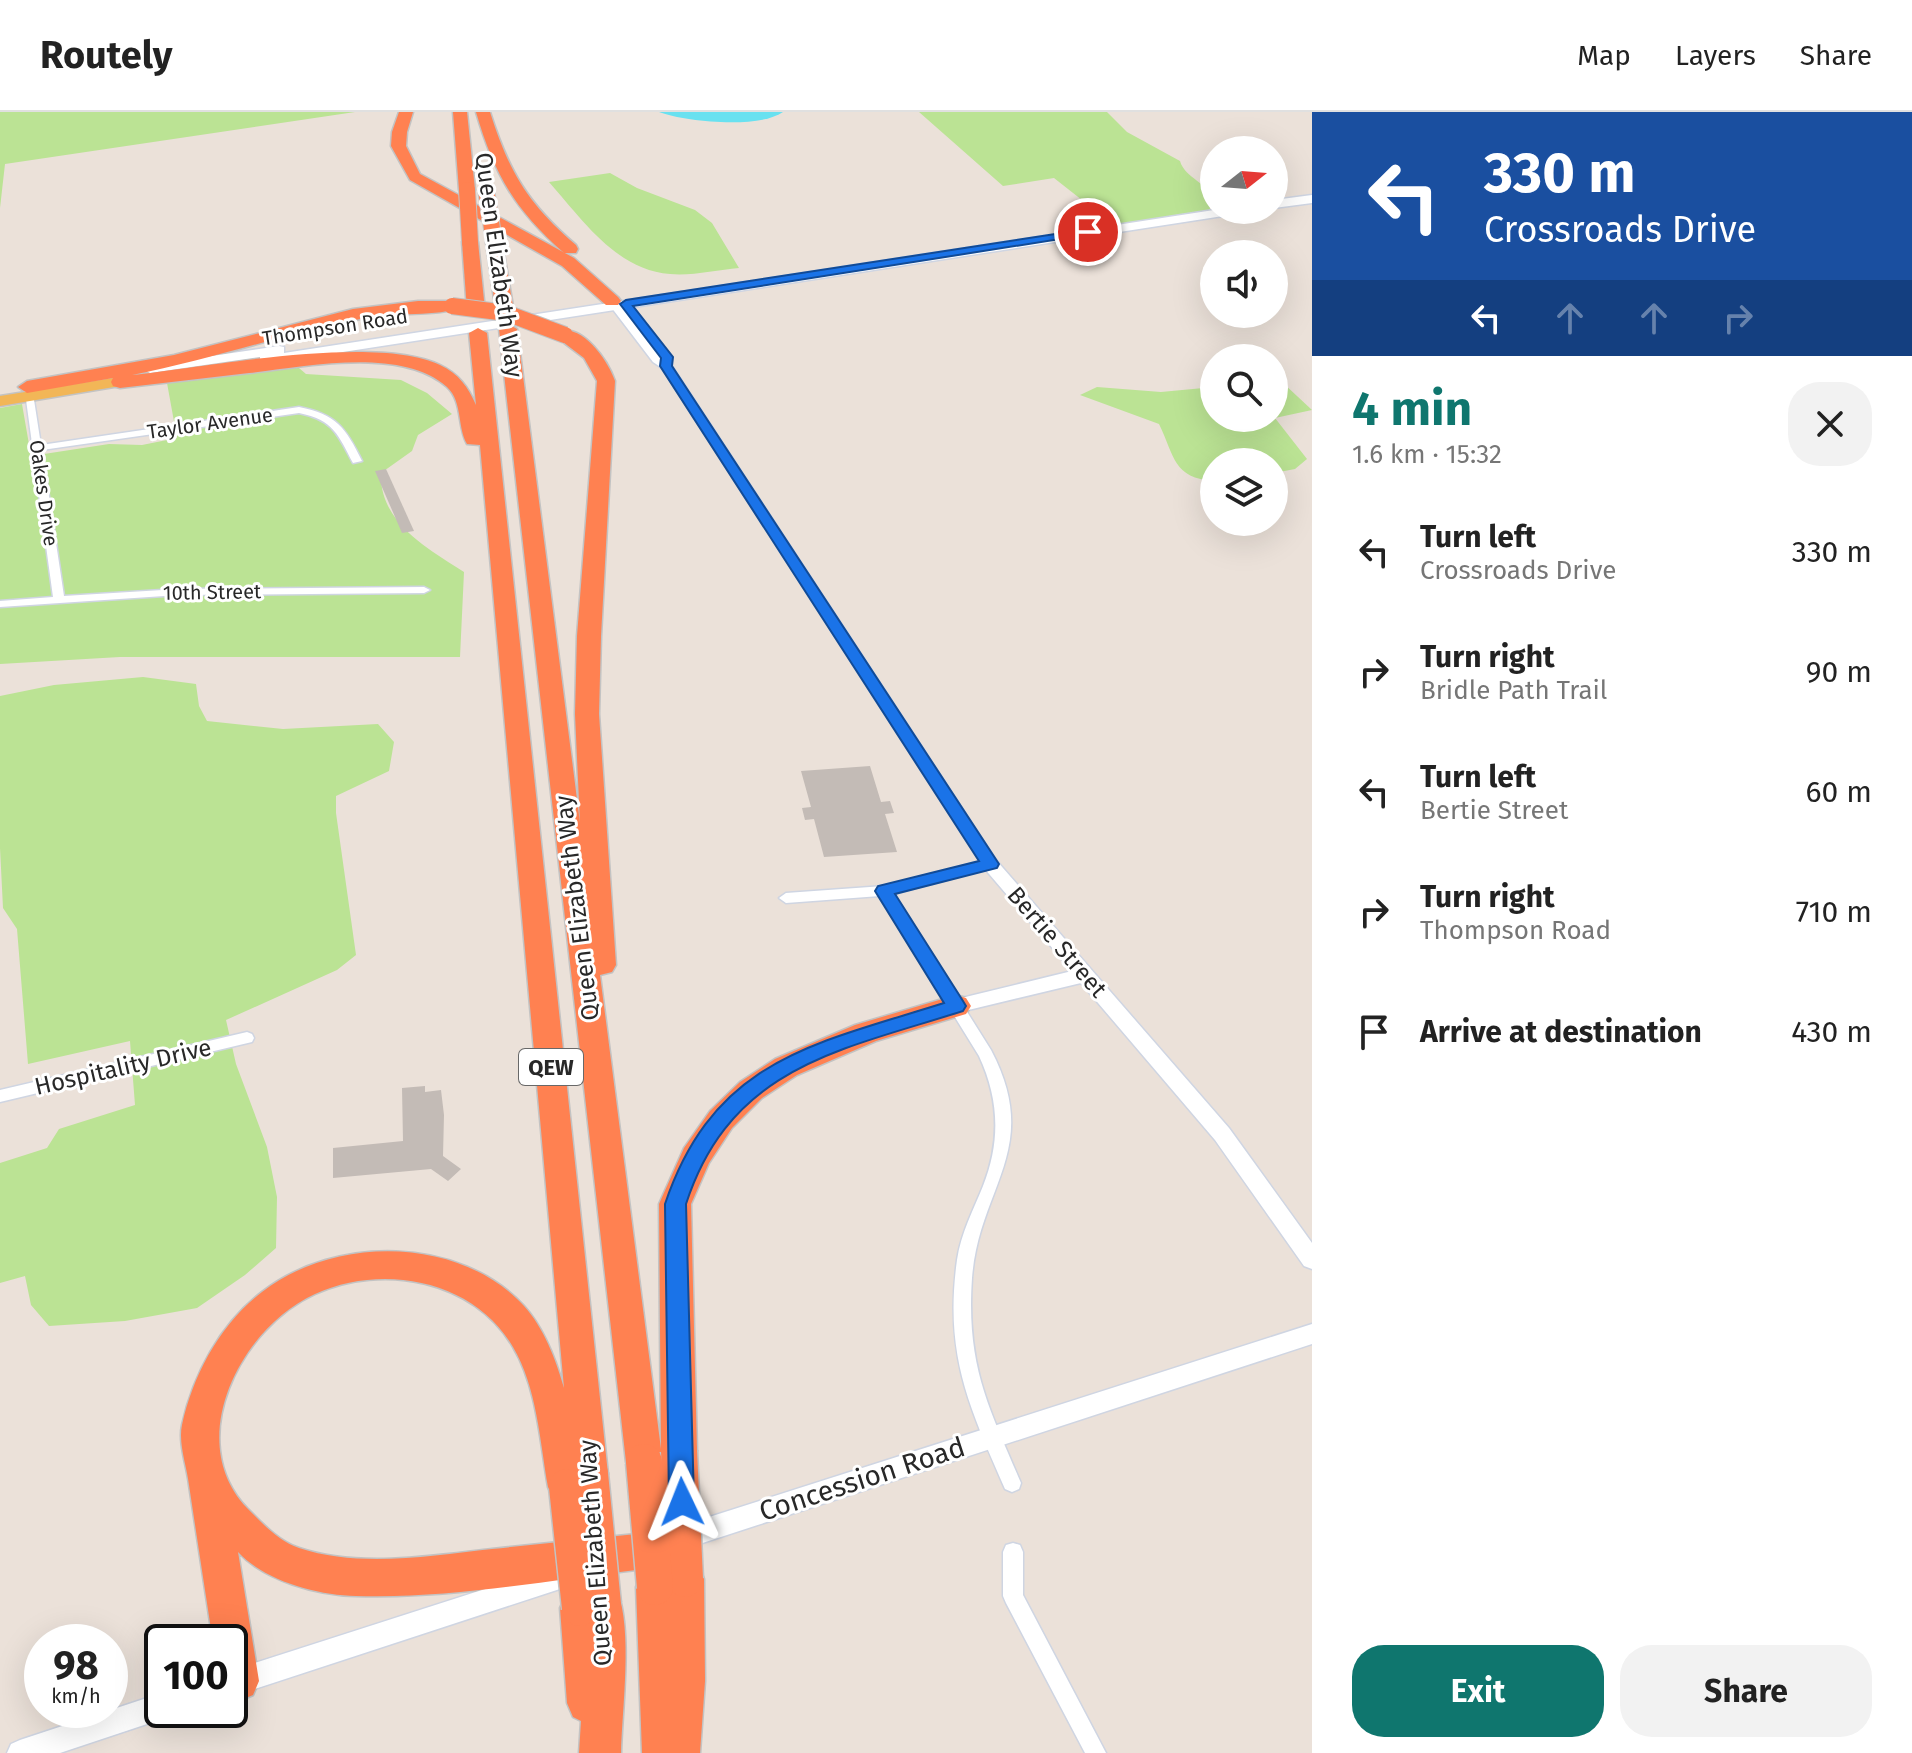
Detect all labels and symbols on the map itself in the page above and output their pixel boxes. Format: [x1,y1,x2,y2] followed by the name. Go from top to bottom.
[1200,136,1288,224] north arrow
[469,151,529,379] street label: Queen Elizabeth Way
[1054,198,1122,266] pin
[261,304,409,350] street label: Thompson Road
[146,402,274,444] street label: Taylor Avenue
[25,438,63,548] street label: Oakes Drive
[163,579,262,605] street label: 10th Street
[549,794,605,1022] street label: Queen Elizabeth Way
[1002,881,1113,1003] street label: Bertie Street
[32,1033,214,1101] street label: Hospitality Drive
[519,1049,583,1085] road number: QEW
[755,1430,969,1528] street label: Concession Road
[573,1439,617,1667] street label: Queen Elizabeth Way
[640,1460,724,1544] position arrow
[144,1624,248,1728] speed limit sign: 100

